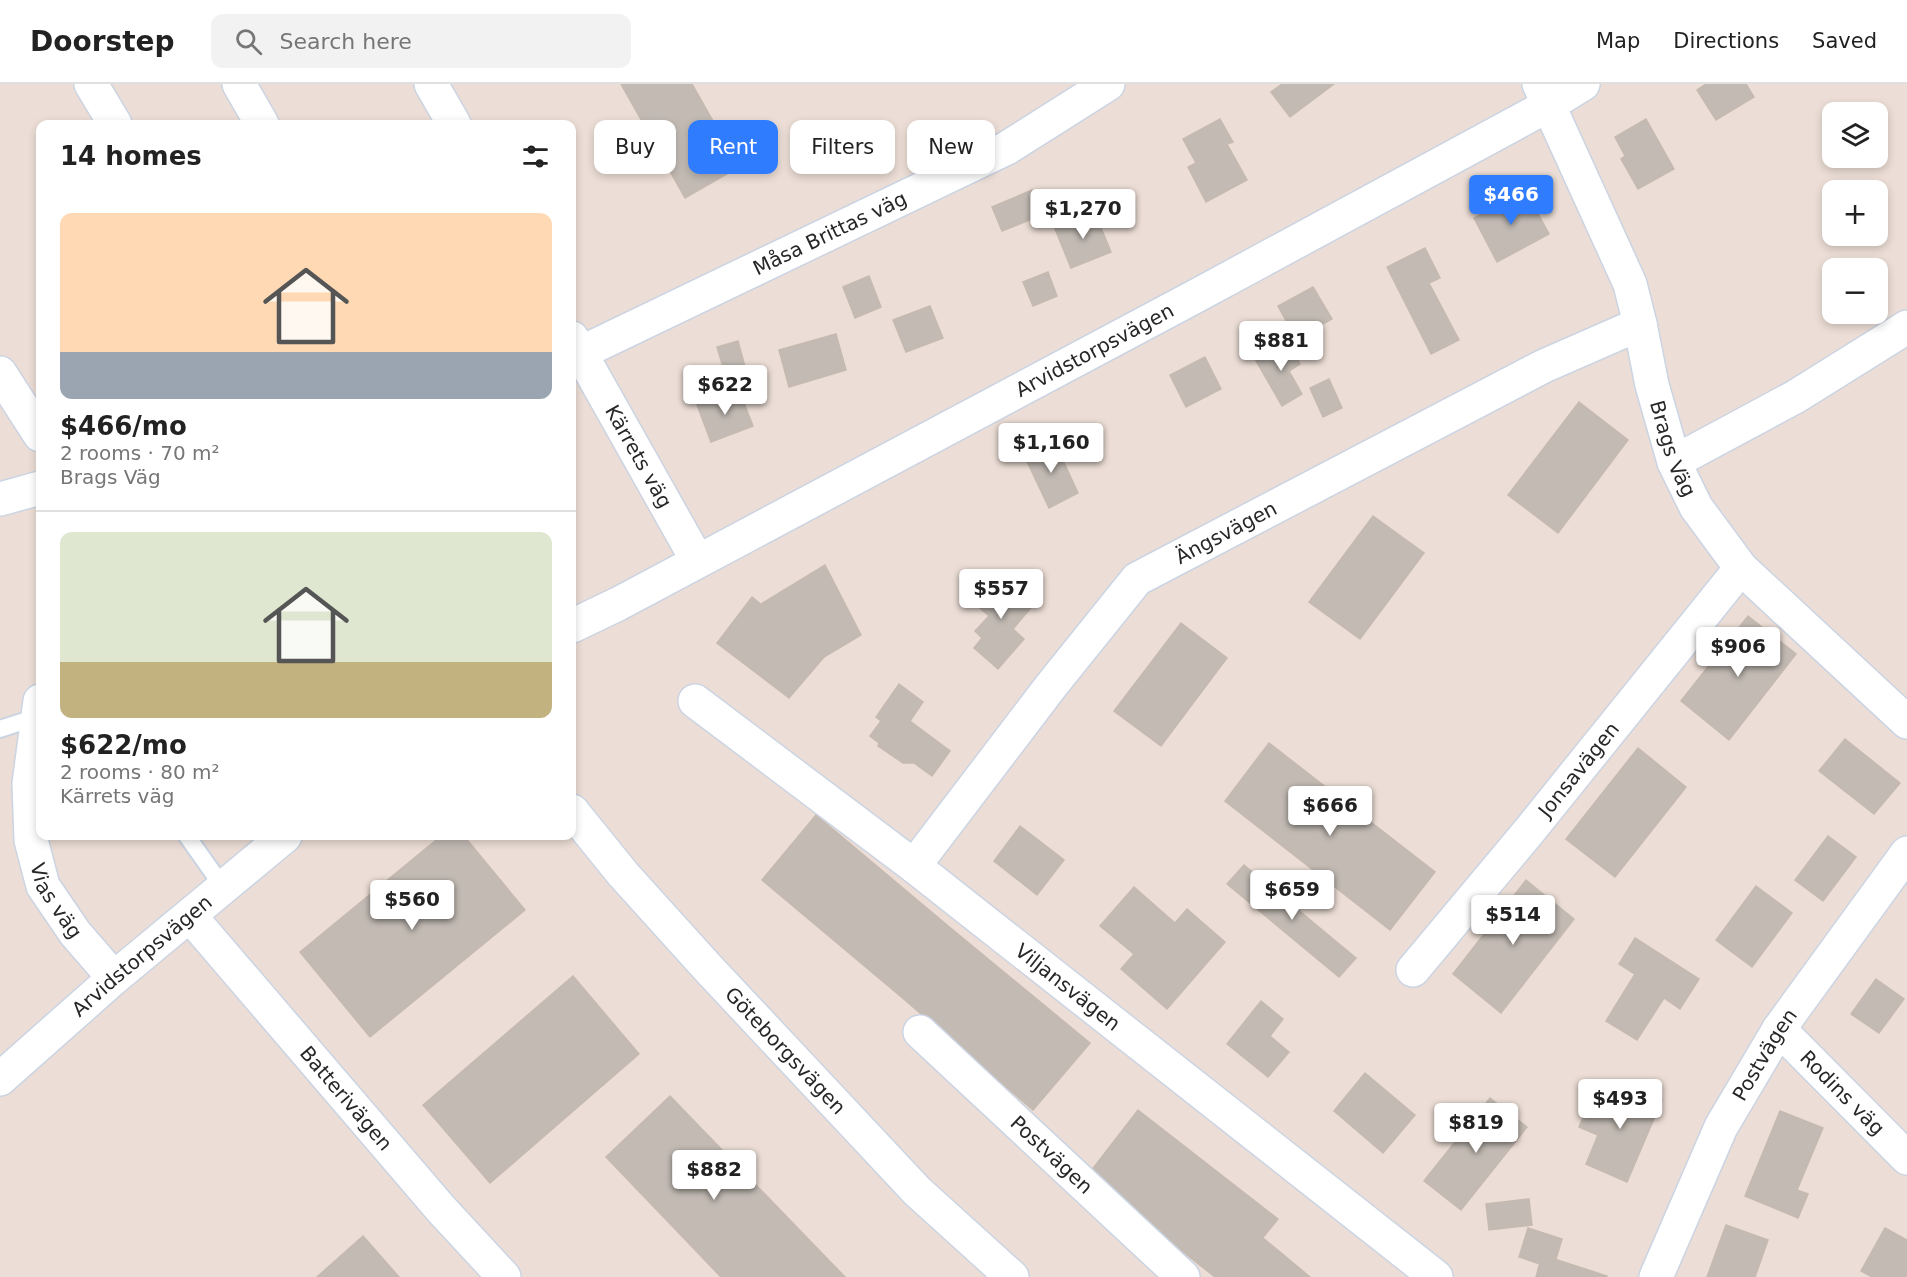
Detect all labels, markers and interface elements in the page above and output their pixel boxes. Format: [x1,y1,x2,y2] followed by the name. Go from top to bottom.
[211,14,631,68] search box
[30,25,175,58] text: Doorstep
[232,25,265,58] icon: search
[280,29,412,54] text: Search here
[1596,29,1640,53] text: Map
[1673,29,1779,53] text: Directions
[1812,29,1877,53] text: Saved
[1822,102,1888,324] map controls
[1822,102,1888,168] button: layers
[594,120,676,174] chip: Buy
[688,120,778,174] chip: Rent
[790,120,895,174] chip: Filters
[907,120,995,174] chip: New
[519,140,552,173] icon: filters
[60,141,202,171] text: 14 homes
[1475,175,1547,226] pin: $466
[1822,180,1888,246] button: +
[1483,182,1539,206] text: $466
[749,186,911,280] street label: Måsa Brittas väg
[1034,189,1132,240] pin: $1,270
[1044,196,1122,220] text: $1,270
[252,252,360,360] icon: home
[1822,258,1888,324] button: −
[1011,298,1178,402] street label: Arvidstorpsvägen
[1245,321,1317,372] pin: $881
[1253,328,1309,352] text: $881
[689,365,761,416] pin: $622
[697,372,753,396] text: $622
[1645,398,1701,501] street label: Brags Väg
[600,401,677,512] street label: Kärrets väg
[60,411,187,441] text: $466/mo
[1002,423,1100,474] pin: $1,160
[1012,430,1090,454] text: $1,160
[60,441,220,465] text: 2 rooms · 70 m²
[60,465,161,489] text: Brags Väg
[1171,496,1281,569] street label: Ängsvägen
[965,569,1037,620] pin: $557
[252,571,360,679] icon: home
[973,576,1029,600] text: $557
[1702,627,1774,678] pin: $906
[1710,634,1766,658] text: $906
[1532,717,1624,824] street label: Jonsavägen
[60,730,187,760] text: $622/mo
[60,760,220,784] text: 2 rooms · 80 m²
[60,784,174,808] text: Kärrets väg
[1294,786,1366,837] pin: $666
[1302,793,1358,817] text: $666
[25,860,87,943] street label: Vias väg
[1256,870,1328,921] pin: $659
[1264,877,1320,901] text: $659
[376,880,448,931] pin: $560
[384,887,440,911] text: $560
[67,890,217,1022] street label: Arvidstorpsvägen
[1477,895,1549,946] pin: $514
[1485,902,1541,926] text: $514
[1010,938,1125,1036] street label: Viljansvägen
[720,982,851,1119] street label: Göteborgsvägen
[1727,1004,1802,1105] street label: Postvägen
[295,1041,397,1155] street label: Batterivägen
[1795,1045,1890,1140] street label: Rodins väg
[1584,1079,1656,1130] pin: $493
[1592,1086,1648,1110] text: $493
[1440,1103,1512,1154] pin: $819
[1448,1110,1504,1134] text: $819
[1006,1111,1098,1199] street label: Postvägen
[678,1150,750,1201] pin: $882
[686,1157,742,1181] text: $882

